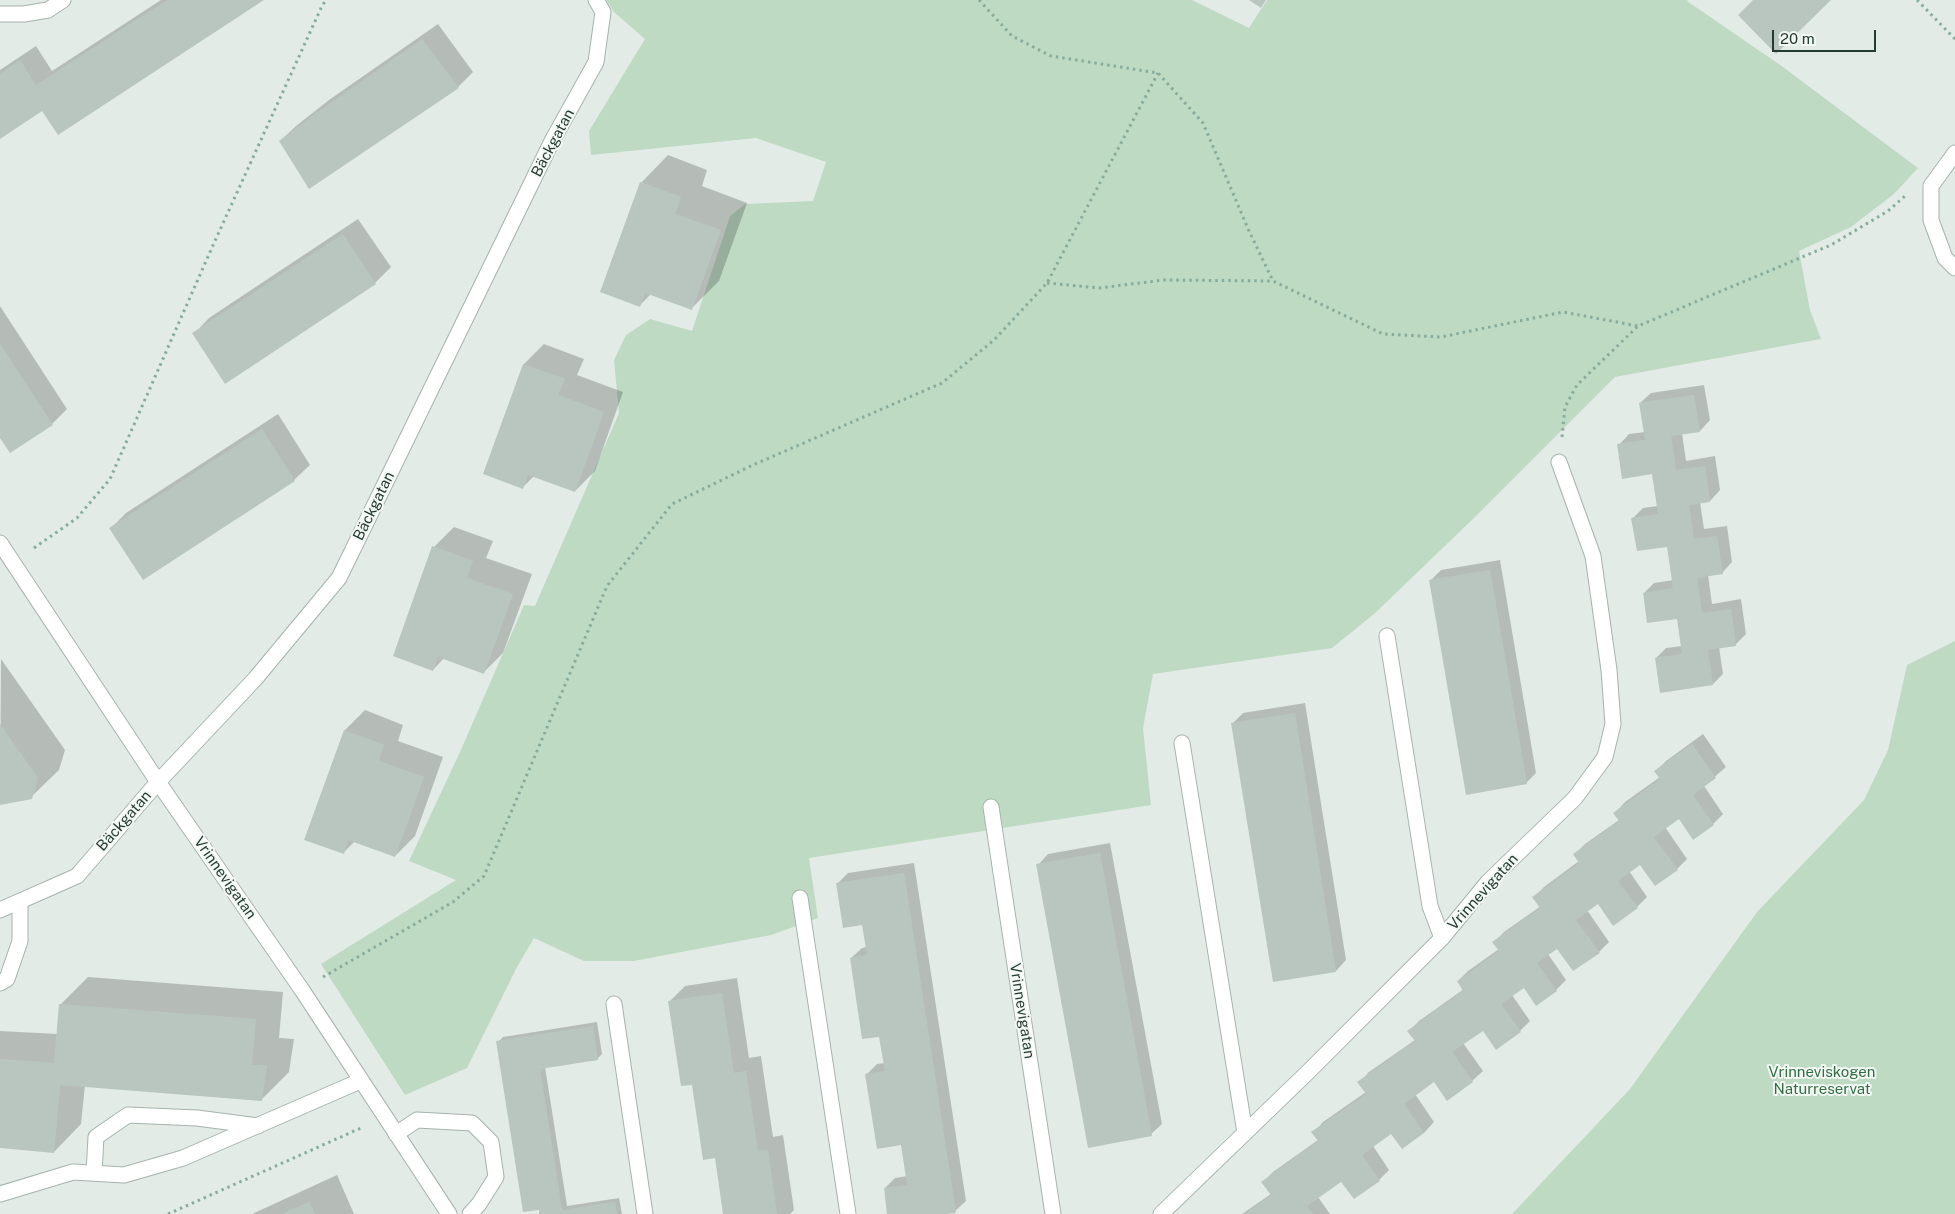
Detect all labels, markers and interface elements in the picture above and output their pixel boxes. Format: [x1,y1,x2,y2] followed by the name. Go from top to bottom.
[1775,20,1879,52] scale bar
[1780,30,1815,47] text: 20 m
[528,106,578,180] street label: Bäckgatan
[350,469,398,543] street label: Bäckgatan
[93,787,155,855] street label: Bäckgatan
[190,833,260,923] street label: Vrinnevigatan
[1444,850,1522,934] street label: Vrinnevigatan
[1006,962,1038,1060] street label: Vrinnevigatan
[1769,1063,1875,1098] park label: Vrinneviskogen Naturreservat

